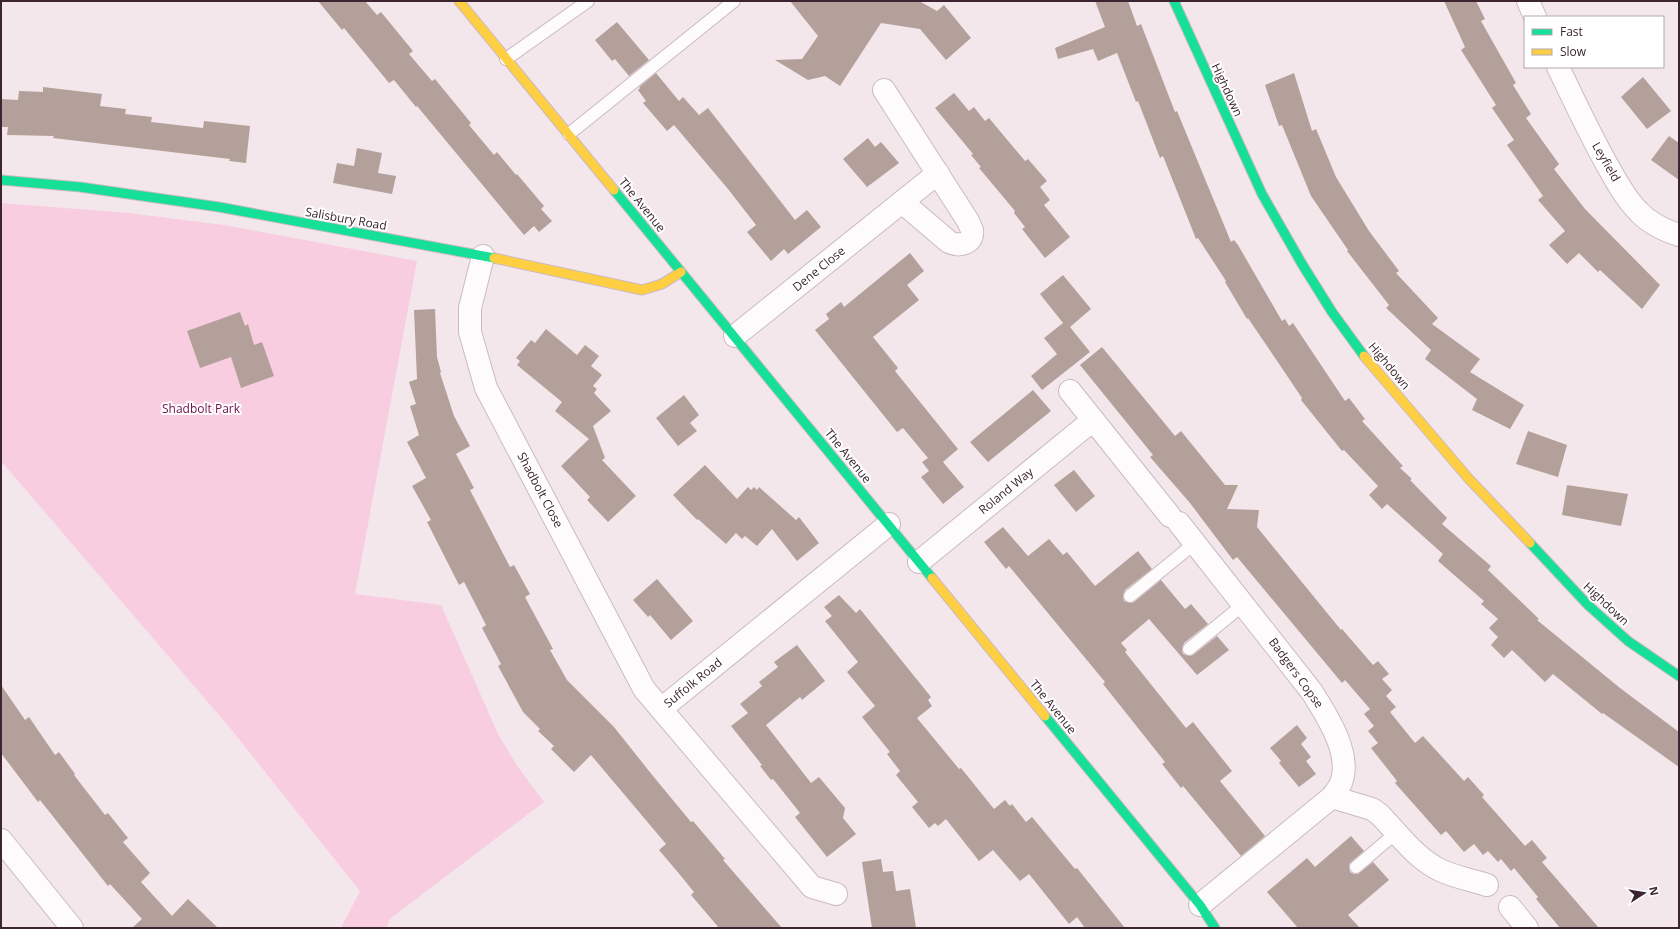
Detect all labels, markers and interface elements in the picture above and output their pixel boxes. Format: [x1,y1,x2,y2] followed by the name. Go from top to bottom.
[1524,16,1664,68] legend
[1560,23,1583,40] text: Fast
[1560,43,1587,60] text: Slow
[1208,60,1247,119] street label: Highdown
[1588,139,1625,185] street label: Leyfield
[615,174,670,236] street label: The Avenue
[304,203,388,234] street label: Salisbury Road
[789,242,849,295] street label: Dene Close
[1365,338,1414,393] street label: Highdown
[162,400,241,417] park label: Shadbolt Park
[821,425,876,487] street label: The Avenue
[513,449,568,531] street label: Shadbolt Close
[975,463,1037,518] street label: Roland Way
[1580,578,1633,629] street label: Highdown
[1265,634,1328,712] street label: Badgers Copse
[660,654,725,711] street label: Suffolk Road
[1026,676,1081,738] street label: The Avenue
[1624,873,1664,913] north arrow
[1646,885,1663,897] text: N

